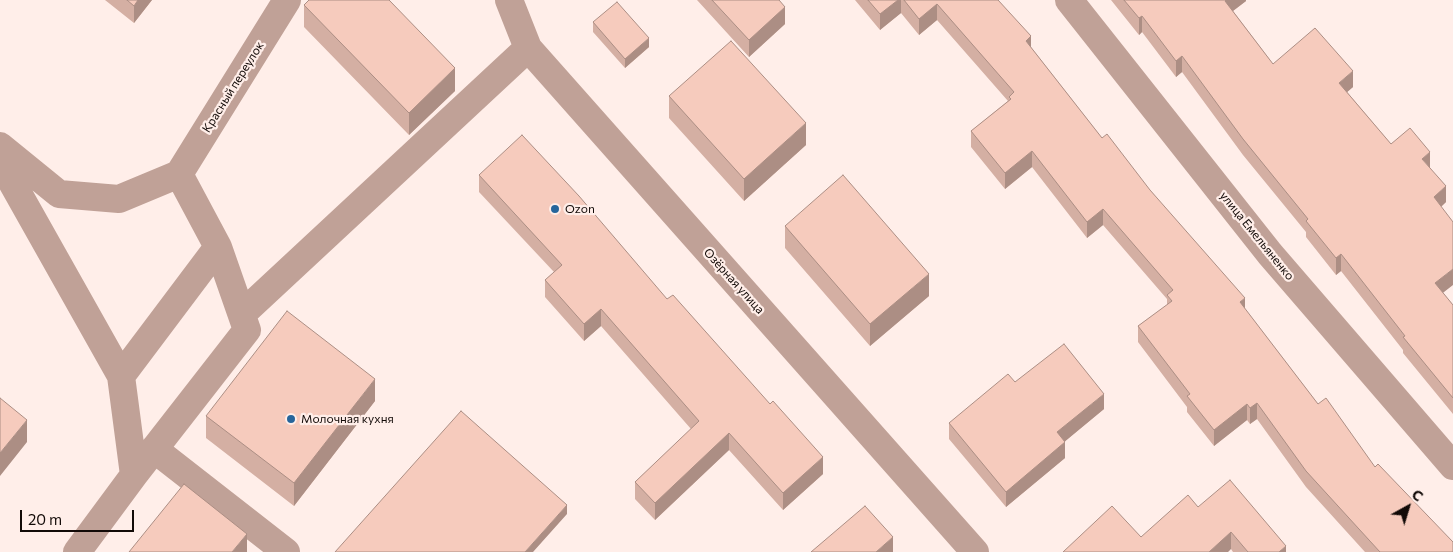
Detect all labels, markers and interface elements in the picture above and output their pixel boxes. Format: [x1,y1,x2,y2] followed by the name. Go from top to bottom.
[199,39,267,135] street label: Красный переулок
[1217,189,1297,283] street label: улица Емельяненко
[565,202,595,216] place label: Ozon
[549,203,561,215] marker: Ozon
[701,245,767,317] street label: Озёрная улица
[301,412,394,426] place label: Молочная кухня
[285,413,297,425] marker: Молочная кухня
[1383,482,1433,532] north arrow
[1409,485,1427,505] text: С
[22,500,136,532] scale bar
[28,510,62,528] text: 20 m

